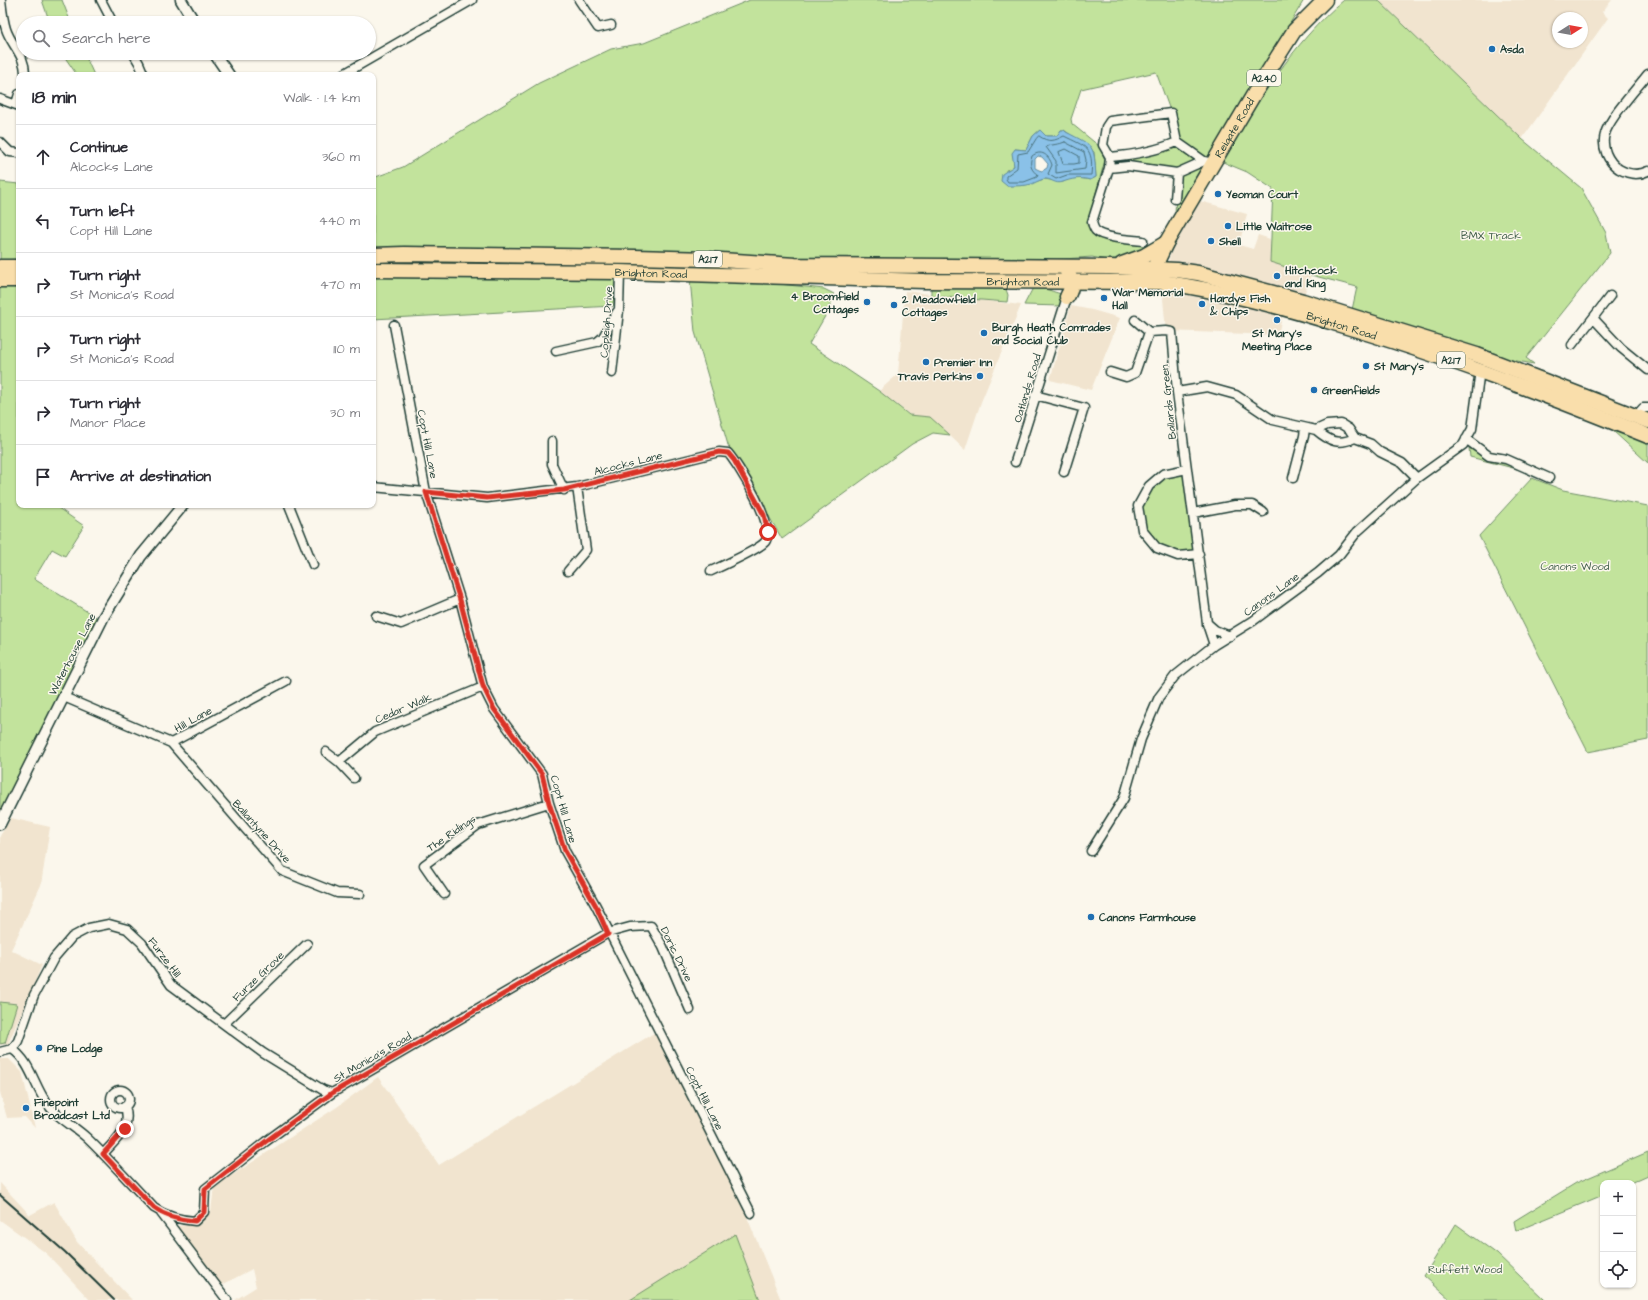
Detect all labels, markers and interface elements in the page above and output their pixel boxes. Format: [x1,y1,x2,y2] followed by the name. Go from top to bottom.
[1552,12,1588,48] north arrow
[16,16,376,60] search box
[30,27,52,49] icon: search
[62,28,151,49] text: Search here
[1500,42,1524,57] place label: Asda
[1487,44,1497,54] marker: Asda
[1247,70,1281,86] road number: A240
[32,86,76,110] text: 18 min
[283,89,360,107] text: Walk · 1.4 km
[1211,95,1258,160] street label: Reigate Road
[70,137,128,158] text: Continue
[32,146,54,168] icon: ahead
[322,148,360,166] text: 360 m
[70,158,153,176] text: Alcocks Lane
[1226,187,1299,202] place label: Yeoman Court
[1213,189,1223,199] marker: Yeoman Court
[70,201,134,222] text: Turn left
[32,210,54,232] icon: left
[319,212,360,230] text: 440 m
[1236,219,1312,234] place label: Little Waitrose
[1223,221,1233,231] marker: Little Waitrose
[70,222,153,240] text: Copt Hill Lane
[1461,228,1521,243] park label: BMX Track
[1218,234,1241,249] place label: Shell
[1206,236,1216,246] marker: Shell
[694,251,722,267] road number: A217
[1284,263,1337,293] place label: Hitchcock and King
[70,265,141,286] text: Turn right
[615,265,688,282] street label: Brighton Road
[1272,271,1282,281] marker: Hitchcock and King
[32,274,54,296] icon: right
[987,274,1060,290] street label: Brighton Road
[320,276,360,294] text: 470 m
[1111,285,1184,313] place label: War Memorial Hall
[70,286,174,304] text: St Monica's Road
[597,286,617,358] street label: Copleigh Drive
[791,289,859,319] place label: 4 Broomfield Cottages
[1209,291,1271,320] place label: Hardys Fish & Chips
[901,292,976,322] place label: 2 Meadowfield Cottages
[1099,293,1109,303] marker: War Memorial Hall
[862,297,872,307] marker: 4 Broomfield Cottages
[1197,299,1207,309] marker: Hardys Fish & Chips
[889,300,899,310] marker: 2 Meadowfield Cottages
[1305,308,1379,344] street label: Brighton Road
[1272,315,1282,325] marker: St Mary's Meeting Place
[991,320,1111,348] place label: Burgh Heath Comrades and Social Club
[1242,326,1312,356] place label: St Mary's Meeting Place
[979,328,989,338] marker: Burgh Heath Comrades and Social Club
[70,329,141,350] text: Turn right
[32,338,54,360] icon: right
[333,340,360,358] text: 110 m
[70,350,174,368] text: St Monica's Road
[1010,352,1045,424] street label: Oatlands Road
[1437,352,1465,368] road number: A217
[934,355,993,370] place label: Premier Inn
[921,357,931,367] marker: Premier Inn
[1373,359,1425,376] place label: St Mary's
[1361,361,1371,371] marker: St Mary's
[1157,363,1180,440] street label: Ballards Green
[897,369,972,384] place label: Travis Perkins
[975,371,985,381] marker: Travis Perkins
[1322,383,1381,398] place label: Greenfields
[1309,385,1319,395] marker: Greenfields
[70,393,141,414] text: Turn right
[32,402,54,424] icon: right
[330,404,360,422] text: 30 m
[413,408,442,480] street label: Copt Hill Lane
[70,414,146,432] text: Manor Place
[592,448,664,479] street label: Alcocks Lane
[32,466,54,488] icon: arrive
[70,466,211,487] text: Arrive at destination
[759,523,777,541] route start
[1541,559,1610,574] park label: Canons Wood
[1241,569,1302,620] street label: Canons Lane
[45,611,100,698] street label: Waterhouse Lane
[373,690,434,727] street label: Cedar Walk
[172,703,215,736] street label: Hill Lane
[547,774,580,845] street label: Copt Hill Lane
[228,796,294,867] street label: Ballantyne Drive
[424,811,480,856] street label: The Ridings
[1099,910,1196,925] place label: Canons Farmhouse
[1086,912,1096,922] marker: Canons Farmhouse
[657,924,696,984] street label: Doric Drive
[145,934,185,981] street label: Furze Hill
[229,948,288,1005] street label: Furze Grove
[330,1029,414,1086] street label: St Monica's Road
[47,1041,103,1058] place label: Pine Lodge
[34,1043,44,1053] marker: Pine Lodge
[682,1064,727,1133] street label: Copt Hill Lane
[34,1095,110,1123] place label: Finepoint Broadcast Ltd
[21,1103,31,1113] marker: Finepoint Broadcast Ltd
[116,1120,134,1138] route end
[1600,1180,1636,1288] map controls
[1600,1180,1636,1216] button: +
[1600,1216,1636,1252] button: −
[1600,1252,1636,1288] button: locate
[1428,1262,1502,1277] park label: Ruffett Wood

